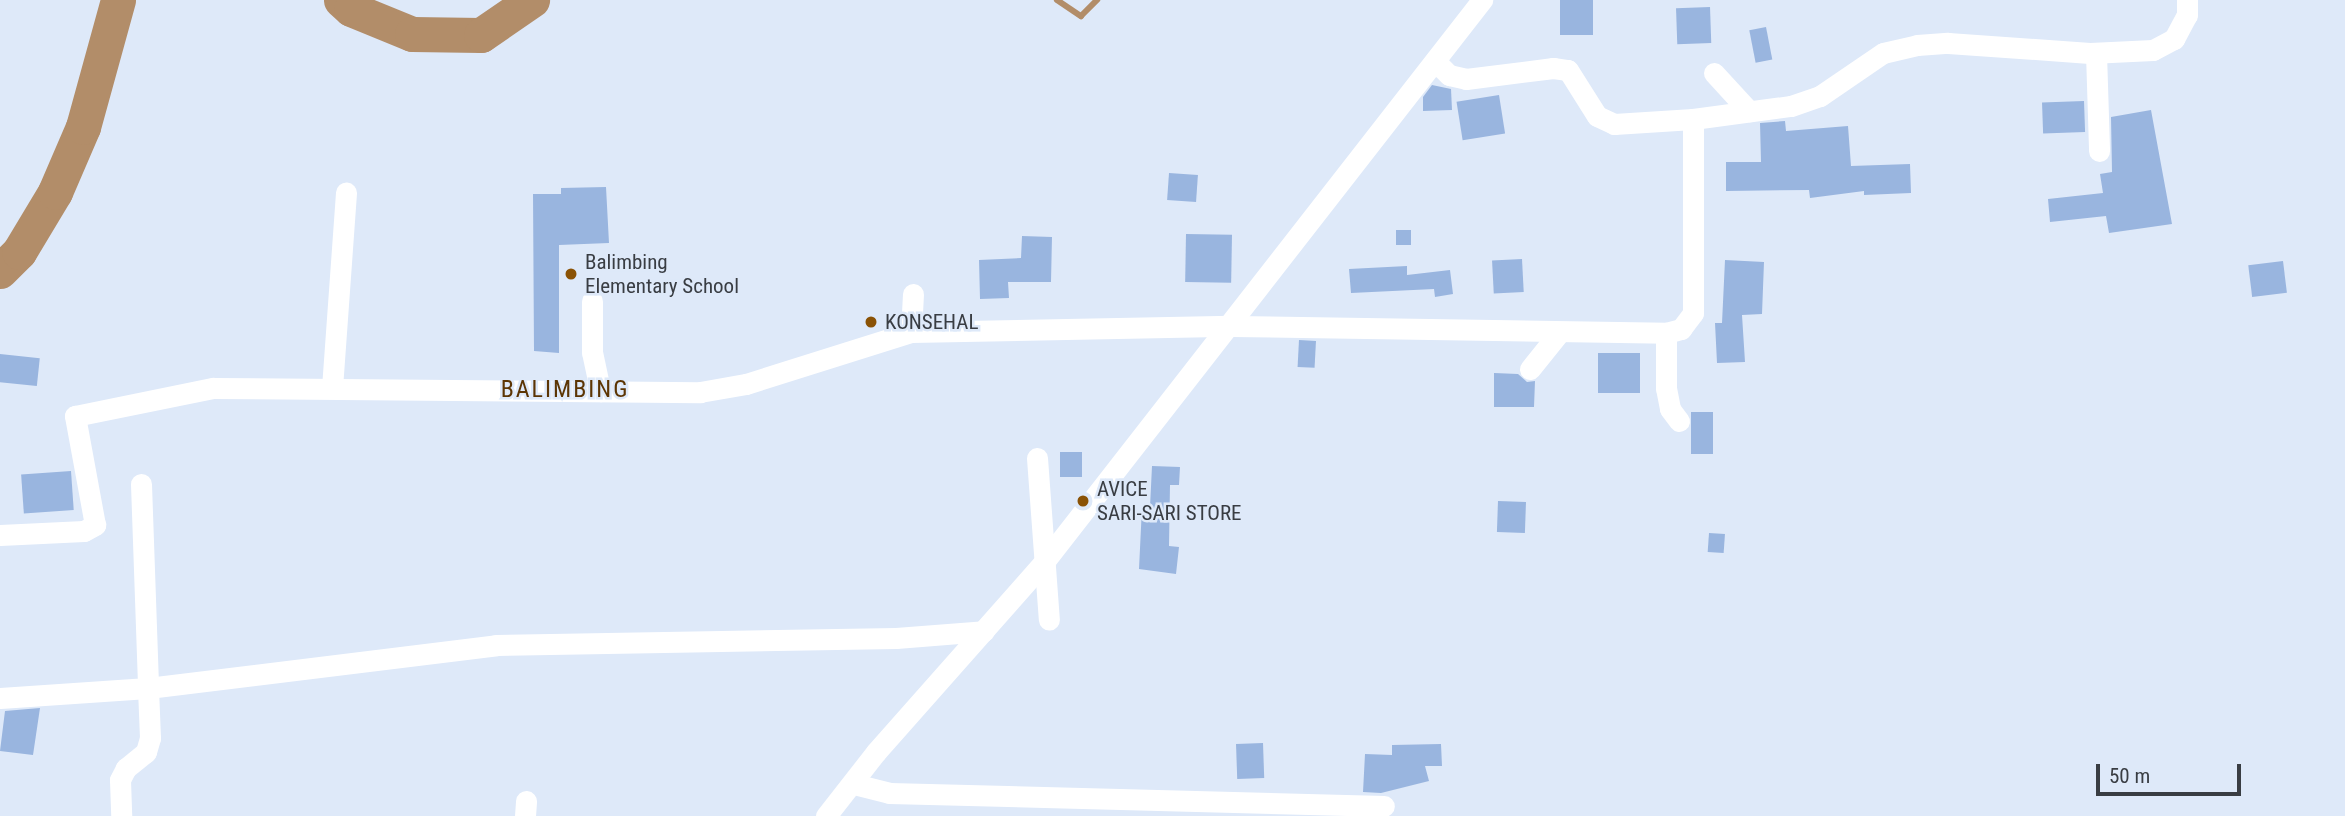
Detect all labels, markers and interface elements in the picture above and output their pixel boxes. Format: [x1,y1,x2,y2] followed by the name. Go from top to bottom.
[585,249,739,299] place label: Balimbing Elementary School
[563,266,579,282] marker: Balimbing Elementary School
[885,309,978,335] place label: KONSEHAL
[863,314,879,330] marker: KONSEHAL
[502,376,628,404] district label: BALIMBING
[1097,476,1242,526] place label: AVICE SARI-SARI STORE
[1075,493,1091,509] marker: AVICE SARI-SARI STORE
[2100,750,2245,794] scale bar
[2109,764,2150,788] text: 50 m

